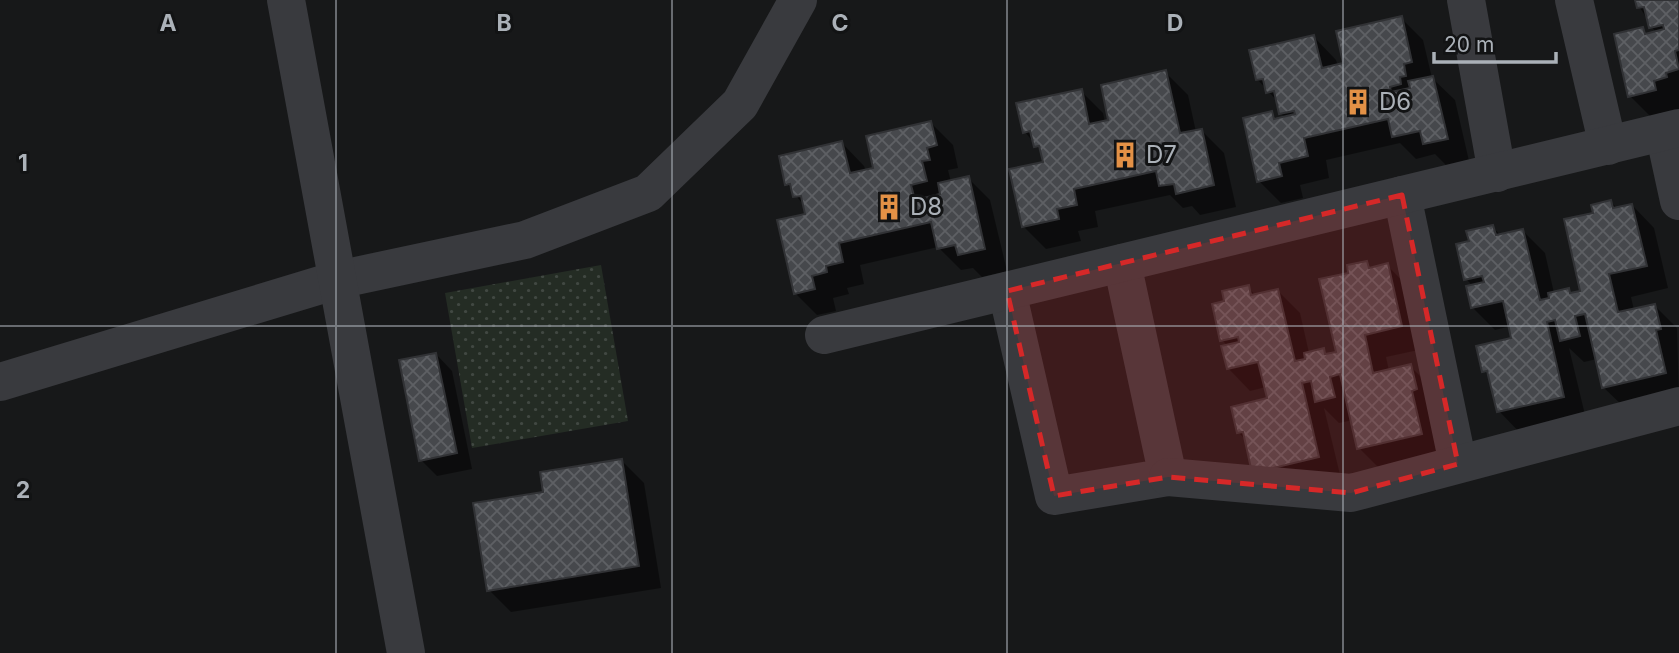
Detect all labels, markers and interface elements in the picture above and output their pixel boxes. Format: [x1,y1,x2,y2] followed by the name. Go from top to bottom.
[159,9,177,37] text: A
[496,9,512,37] text: B
[831,9,849,37] text: C
[1167,9,1183,37] text: D
[1434,21,1556,65] scale bar
[1444,32,1494,57] text: 20 m
[1343,87,1373,117] building icon: D6
[1379,87,1411,116] place label: D6
[1110,140,1140,170] building icon: D7
[1146,140,1177,169] place label: D7
[18,149,28,177] text: 1
[874,192,904,222] building icon: D8
[910,192,942,221] place label: D8
[16,476,30,504] text: 2

